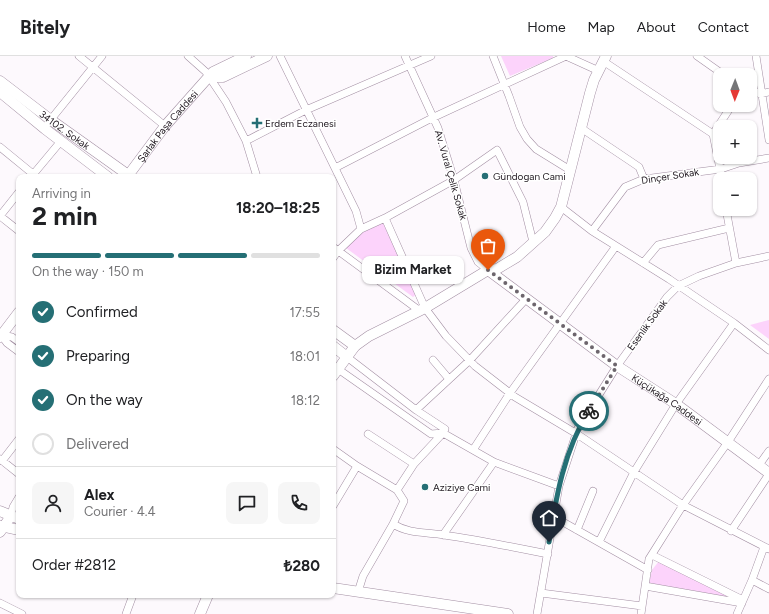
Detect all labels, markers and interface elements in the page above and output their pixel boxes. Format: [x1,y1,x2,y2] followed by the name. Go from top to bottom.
[20,16,70,39] text: Bitely
[527,19,566,36] text: Home
[588,19,615,36] text: Map
[637,19,676,36] text: About
[698,19,749,36] text: Contact
[713,68,757,112] north arrow
[713,68,757,216] map controls
[134,87,200,164] street label: Şarlak Paşa Caddesi
[37,107,93,152] street label: 34102. Sokak
[265,117,336,130] place label: Erdem Eczanesi
[252,118,262,128] marker: Erdem Eczanesi
[713,120,757,164] button: +
[432,128,470,222] street label: Av. Vural Çelik Sokak
[640,165,700,187] street label: Dinçer Sokak
[493,170,566,183] place label: Gündogan Cami
[480,171,490,181] marker: Gündogan Cami
[713,172,757,216] button: −
[32,186,91,201] text: Arriving in
[236,199,320,217] text: 18:20–18:25
[32,200,98,232] text: 2 min
[471,229,505,270] pin
[477,235,499,257] icon: bag
[362,256,464,284] callout: Bizim Market
[374,262,452,277] text: Bizim Market
[32,264,144,279] text: On the way · 150 m
[624,297,670,353] street label: Esenlik Sokak
[32,301,54,323] icon: check
[66,303,138,321] text: Confirmed
[289,305,320,320] text: 17:55
[32,345,54,367] icon: check
[66,347,130,365] text: Preparing
[290,349,320,364] text: 18:01
[629,371,705,428] street label: Küçükağa Caddesi
[32,389,54,411] icon: check
[66,391,143,409] text: On the way
[569,391,609,431] courier
[291,393,320,408] text: 18:12
[578,400,600,422] icon: bike
[66,435,129,453] text: Delivered
[433,481,490,494] place label: Aziziye Cami
[32,482,74,524] button: person
[226,482,268,524] button: chat
[278,482,320,524] button: phone
[420,482,430,492] marker: Aziziye Cami
[84,486,114,504] text: Alex
[532,501,566,542] pin
[84,504,156,519] text: Courier · 4.4
[538,507,560,529] icon: home
[32,556,116,574] text: Order #2812
[284,557,320,575] text: ₺280

